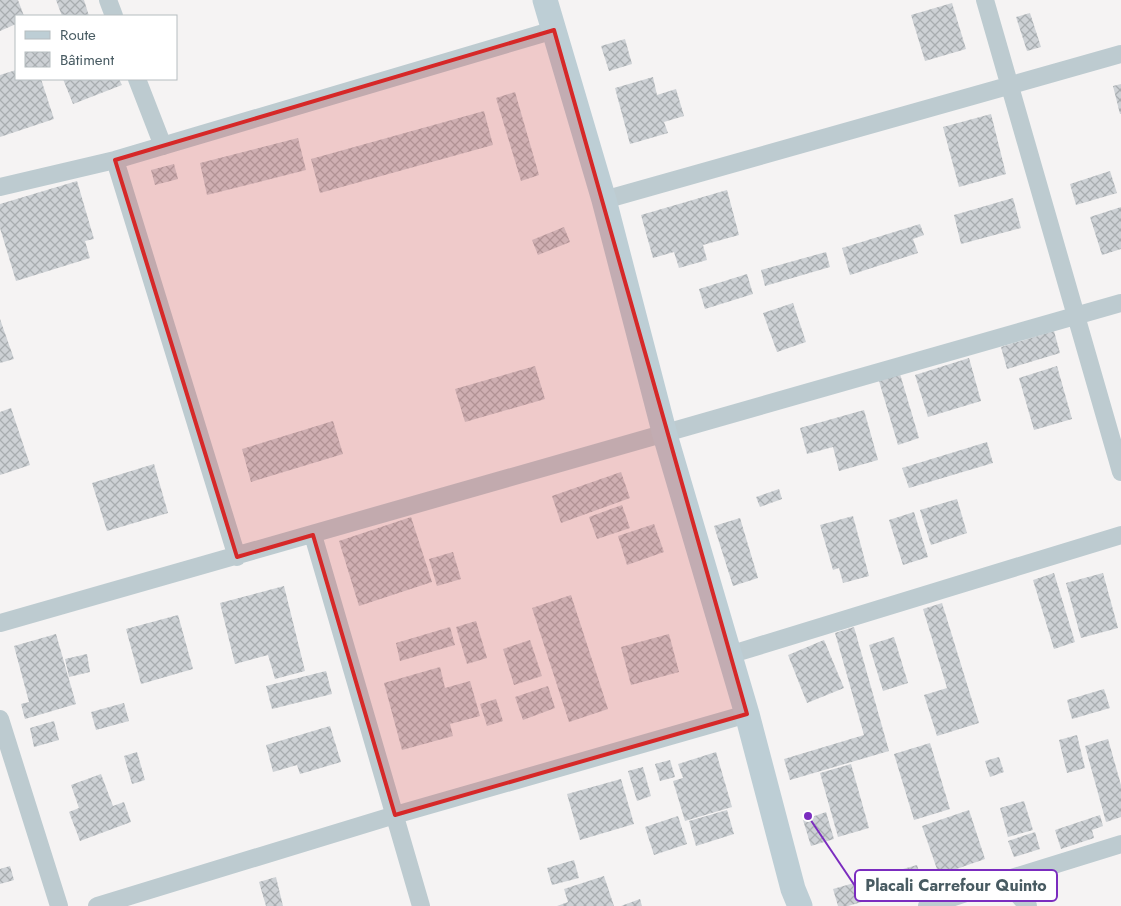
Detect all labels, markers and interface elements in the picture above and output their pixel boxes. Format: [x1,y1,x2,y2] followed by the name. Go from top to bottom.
[15,15,178,80] legend
[60,24,96,46] text: Route
[60,49,114,71] text: Bâtiment
[855,870,1057,901] callout: Placali Carrefour Quinto
[865,874,1047,897] text: Placali Carrefour Quinto

